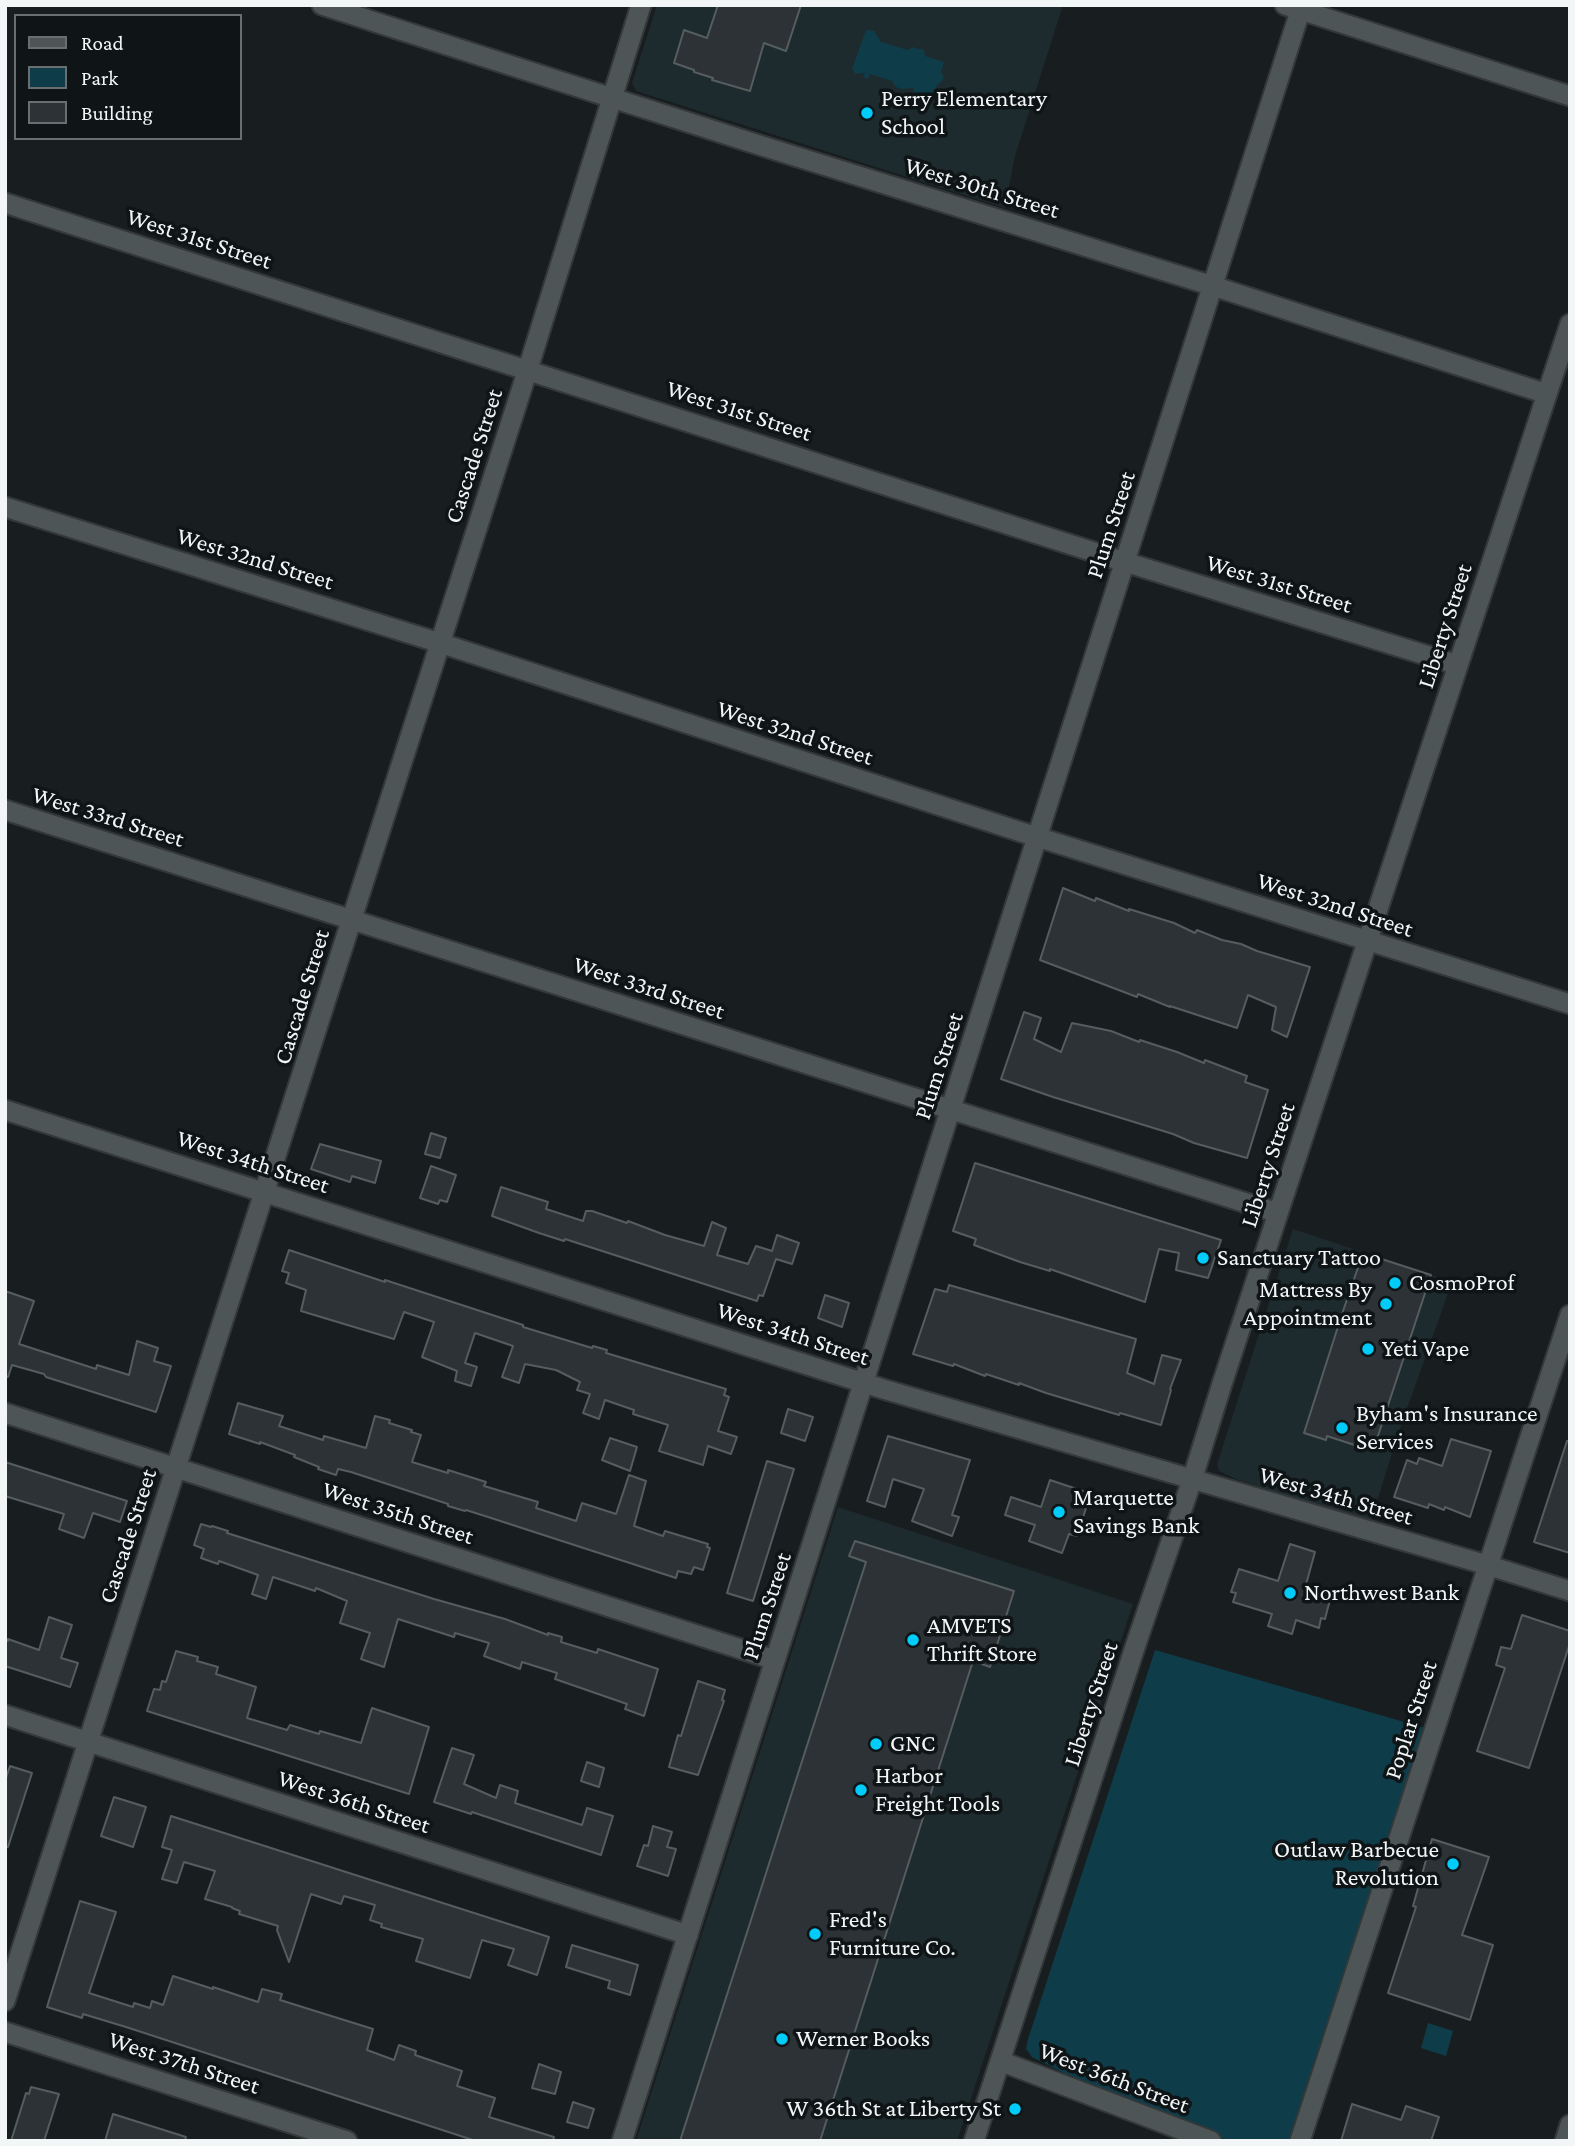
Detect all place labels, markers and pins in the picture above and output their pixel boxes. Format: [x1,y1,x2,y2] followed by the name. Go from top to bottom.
[881,85,1047,141] place label: Perry Elementary School
[859,105,875,121] marker: Perry Elementary School
[1217,1244,1381,1272] place label: Sanctuary Tattoo
[1195,1250,1211,1266] marker: Sanctuary Tattoo
[1409,1269,1515,1297] place label: CosmoProf
[1387,1275,1403,1291] marker: CosmoProf
[1243,1276,1372,1332] place label: Mattress By Appointment
[1378,1296,1394,1312] marker: Mattress By Appointment
[1382,1335,1469,1363] place label: Yeti Vape
[1360,1341,1376,1357] marker: Yeti Vape
[1356,1400,1538,1456] place label: Byham's Insurance Services
[1334,1420,1350,1436] marker: Byham's Insurance Services
[1073,1484,1199,1540] place label: Marquette Savings Bank
[1051,1504,1067,1520] marker: Marquette Savings Bank
[1304,1579,1459,1607] place label: Northwest Bank
[1282,1585,1298,1601] marker: Northwest Bank
[927,1612,1037,1668] place label: AMVETS Thrift Store
[905,1632,921,1648] marker: AMVETS Thrift Store
[890,1730,935,1758] place label: GNC
[868,1736,884,1752] marker: GNC
[875,1762,1000,1818] place label: Harbor Freight Tools
[853,1782,869,1798] marker: Harbor Freight Tools
[1274,1836,1439,1892] place label: Outlaw Barbecue Revolution
[1445,1856,1461,1872] marker: Outlaw Barbecue Revolution
[829,1906,956,1962] place label: Fred's Furniture Co.
[807,1926,823,1942] marker: Fred's Furniture Co.
[796,2025,930,2053] place label: Werner Books
[774,2031,790,2047] marker: Werner Books
[786,2095,1001,2123] place label: W 36th St at Liberty St
[1007,2101,1023,2117] marker: W 36th St at Liberty St

